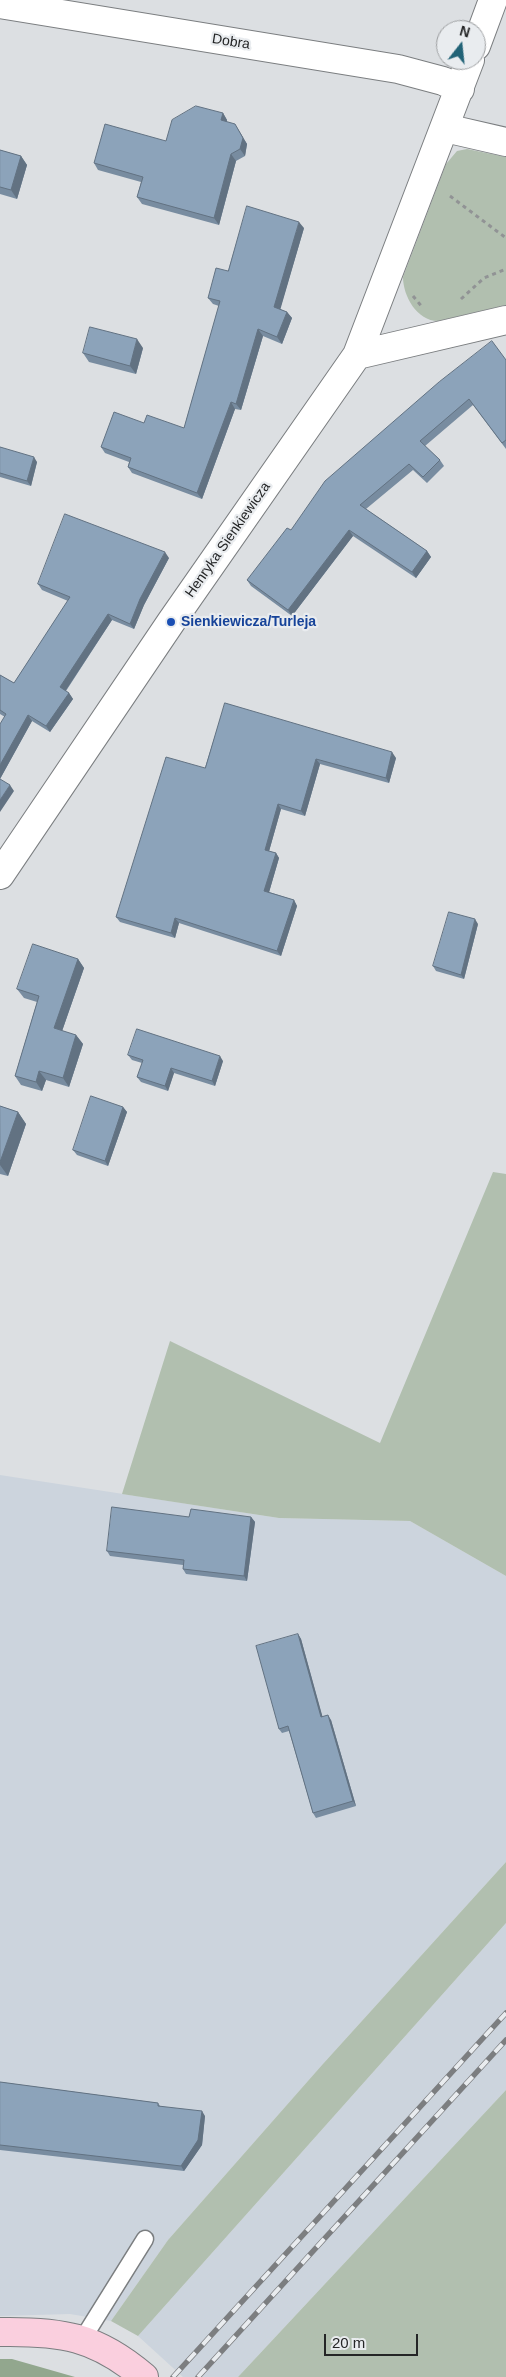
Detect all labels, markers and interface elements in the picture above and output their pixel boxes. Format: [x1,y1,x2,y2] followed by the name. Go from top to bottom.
[436,20,486,70] north arrow
[458,22,472,41] text: N
[211,31,251,53] street label: Dobra
[182,479,274,601] street label: Henryka Sienkiewicza
[181,614,316,630] place label: Sienkiewicza/Turleja
[165,616,177,628] marker: Sienkiewicza/Turleja
[326,2324,420,2356] scale bar
[332,2334,365,2351] text: 20 m

